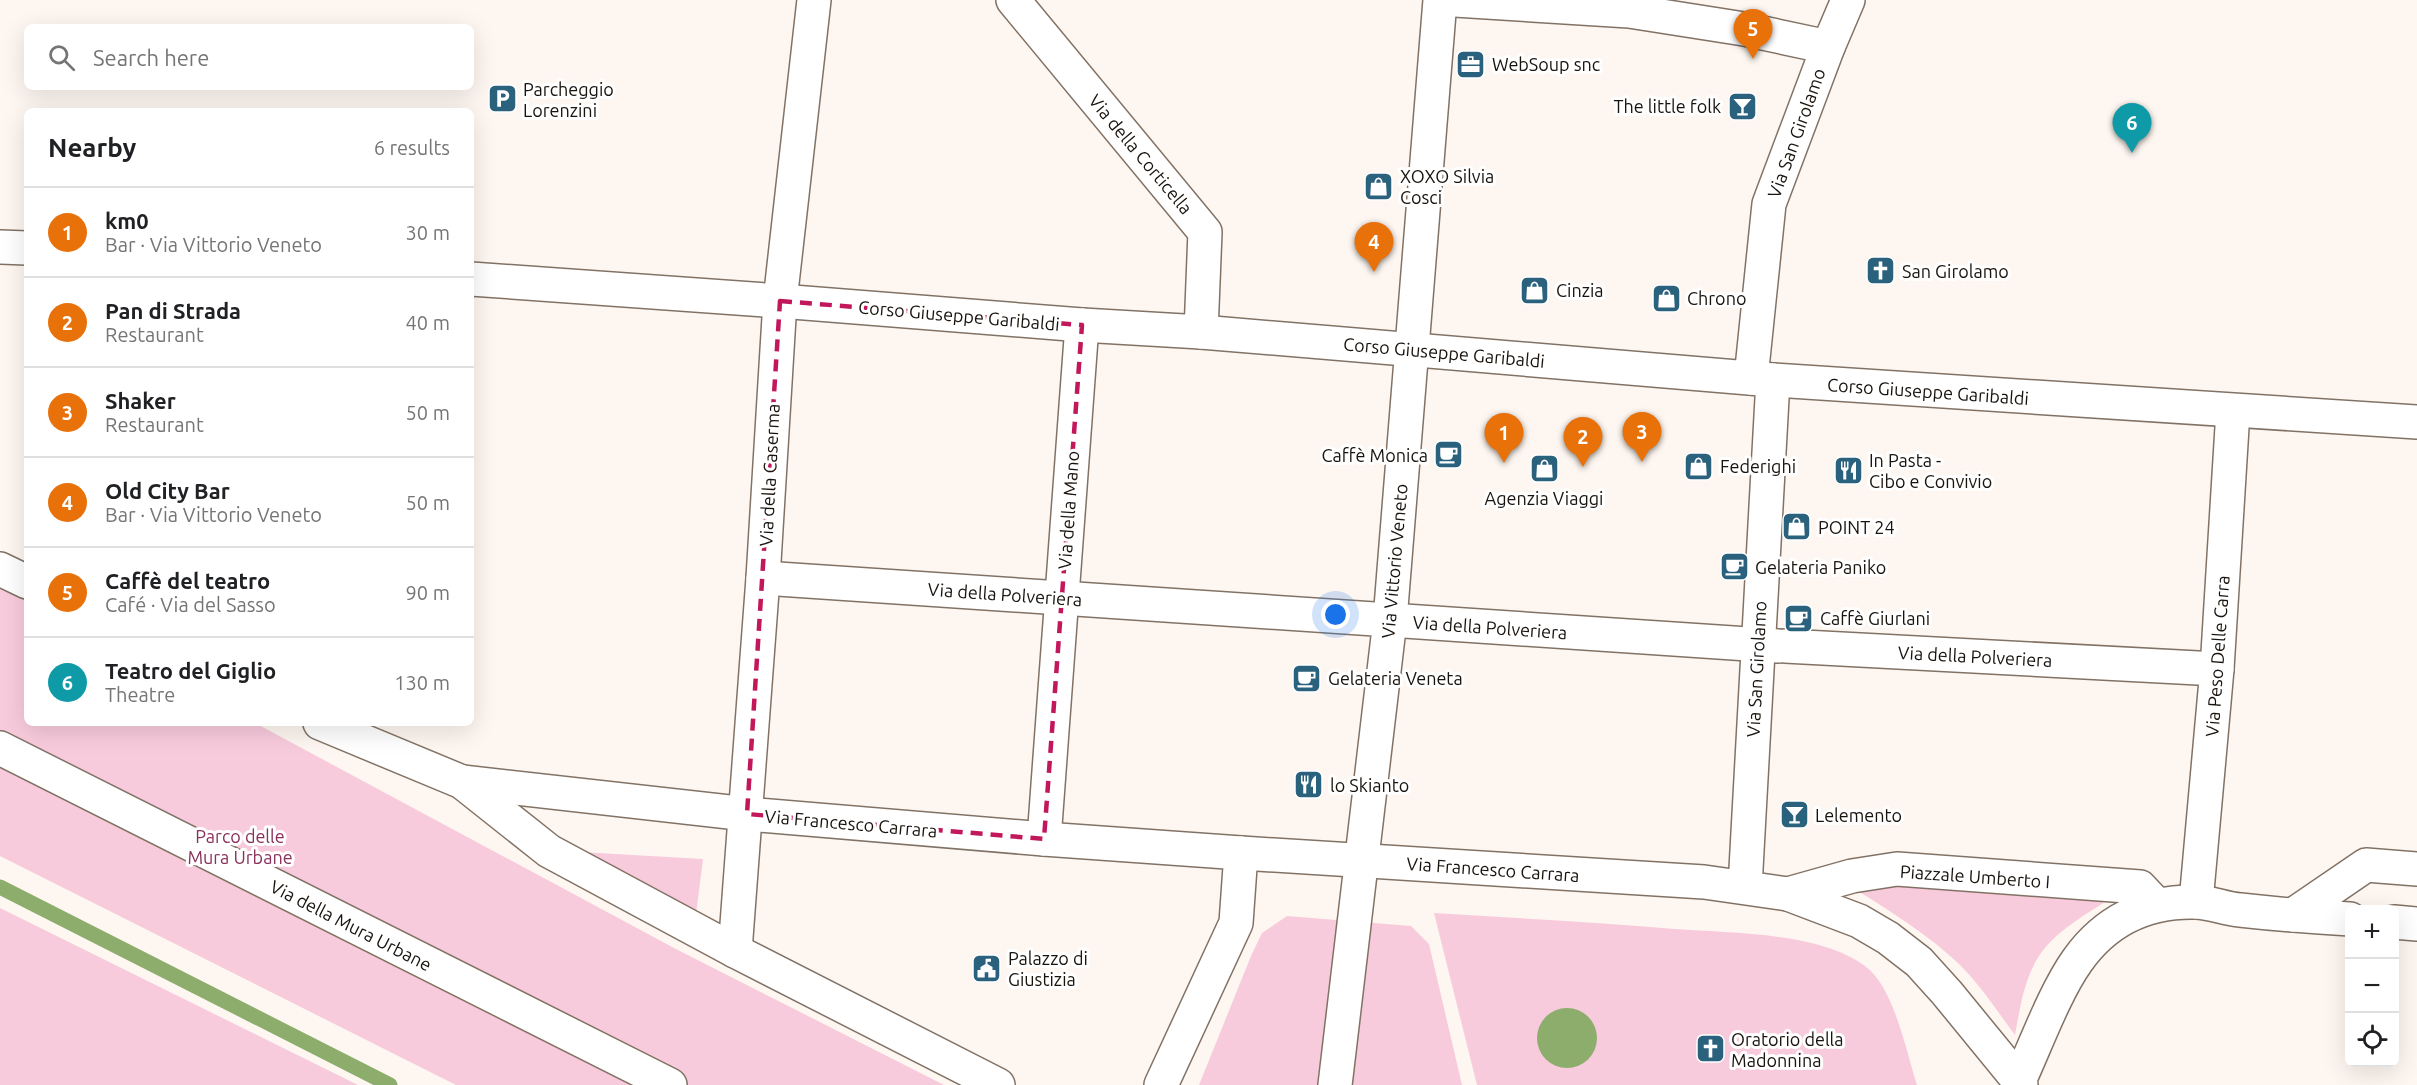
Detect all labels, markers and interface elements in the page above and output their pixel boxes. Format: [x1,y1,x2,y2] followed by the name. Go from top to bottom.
[1734,10,1772,59] pin: 5
[24,24,474,90] search box
[45,41,78,74] icon: search
[93,45,209,70] text: Search here
[1455,48,1487,80] office icon: WebSoup snc
[1492,54,1600,74] place label: WebSoup snc
[1763,65,1829,201] street label: Via San Girolamo
[523,79,614,120] place label: Parcheggio Lorenzini
[486,83,518,115] parking icon: Parcheggio Lorenzini
[1085,90,1197,218] street label: Via della Corticella
[1726,90,1758,122] bar icon: The little folk
[1613,96,1721,116] place label: The little folk
[2112,104,2152,153] pin: 6
[48,133,136,162] text: Nearby
[374,136,450,159] text: 6 results
[1400,166,1494,207] place label: XOXO Silvia Cosci
[1363,170,1395,202] shop icon: XOXO Silvia Cosci
[105,208,149,233] text: km0
[62,221,73,244] text: 1
[406,221,450,244] text: 30 m
[1354,222,1394,272] pin: 4
[105,233,322,256] text: Bar · Via Vittorio Veneto
[1865,255,1897,287] church icon: San Girolamo
[1902,261,2009,281] place label: San Girolamo
[1519,274,1551,306] shop icon: Cinzia
[1556,280,1604,300] place label: Cinzia
[1650,282,1682,314] shop icon: Chrono
[1687,288,1746,308] place label: Chrono
[857,296,1061,334] street label: Corso Giuseppe Garibaldi
[105,298,241,323] text: Pan di Strada
[62,311,73,334] text: 2
[406,311,450,334] text: 40 m
[105,323,204,346] text: Restaurant
[1342,333,1546,371] street label: Corso Giuseppe Garibaldi
[1827,374,2029,408] street label: Corso Giuseppe Garibaldi
[105,388,176,413] text: Shaker
[62,401,73,424] text: 3
[406,401,450,424] text: 50 m
[755,403,783,547] street label: Via della Caserma
[1622,412,1662,462] pin: 3
[105,413,204,436] text: Restaurant
[1484,414,1524,463] pin: 1
[1564,418,1602,467] pin: 2
[1433,439,1465,471] cafe icon: Caffè Monica
[1322,445,1428,465] place label: Caffè Monica
[1054,450,1082,570] street label: Via della Mano
[1683,450,1715,482] shop icon: Federighi
[1869,450,1992,491] place label: In Pasta - Cibo e Convivio
[1528,453,1560,485] shop icon: Agenzia Viaggi
[1832,454,1864,486] restaurant icon: In Pasta - Cibo e Convivio
[1720,456,1796,476] place label: Federighi
[105,478,230,503] text: Old City Bar
[1377,483,1411,639] street label: Via Vittorio Veneto
[1485,488,1603,508] place label: Agenzia Viaggi
[62,491,73,514] text: 4
[406,491,450,514] text: 50 m
[105,503,322,526] text: Bar · Via Vittorio Veneto
[1781,511,1813,543] shop icon: POINT 24
[1818,517,1895,537] place label: POINT 24
[1718,551,1750,583] cafe icon: Gelateria Paniko
[1755,557,1886,577] place label: Gelateria Paniko
[105,568,270,593] text: Caffè del teatro
[2201,575,2233,737] street label: Via Peso Delle Carra
[927,579,1083,609] street label: Via della Polveriera
[62,581,73,604] text: 5
[406,581,450,604] text: 90 m
[105,593,276,616] text: Café · Via del Sasso
[1321,600,1350,629] your location
[1742,600,1770,738] street label: Via San Girolamo
[1783,602,1815,634] cafe icon: Caffè Giurlani
[1820,608,1930,628] place label: Caffè Giurlani
[1412,612,1568,642] street label: Via della Polveriera
[1897,642,2053,670] street label: Via della Polveriera
[105,658,276,683] text: Teatro del Giglio
[1291,662,1323,694] cafe icon: Gelateria Veneta
[1328,668,1463,688] place label: Gelateria Veneta
[62,671,73,694] text: 6
[394,671,450,694] text: 130 m
[105,683,175,706] text: Theatre
[1293,769,1325,801] restaurant icon: lo Skianto
[1330,775,1409,795] place label: lo Skianto
[1778,799,1810,831] bar icon: Lelemento
[764,805,938,841] street label: Via Francesco Carrara
[1815,805,1902,825] place label: Lelemento
[187,826,293,867] park label: Parco delle Mura Urbane
[1406,853,1580,885] street label: Via Francesco Carrara
[1899,861,2051,891] street label: Piazzale Umberto I
[267,876,435,974] street label: Via della Mura Urbane
[2345,905,2399,1067] map controls
[2345,905,2399,959] button: +
[1008,948,1088,989] place label: Palazzo di Giustizia
[971,952,1003,984] public building icon: Palazzo di Giustizia
[2345,959,2399,1013] button: −
[2345,1013,2399,1067] button: locate
[1731,1029,1844,1070] place label: Oratorio della Madonnina
[1694,1033,1726,1065] church icon: Oratorio della Madonnina

